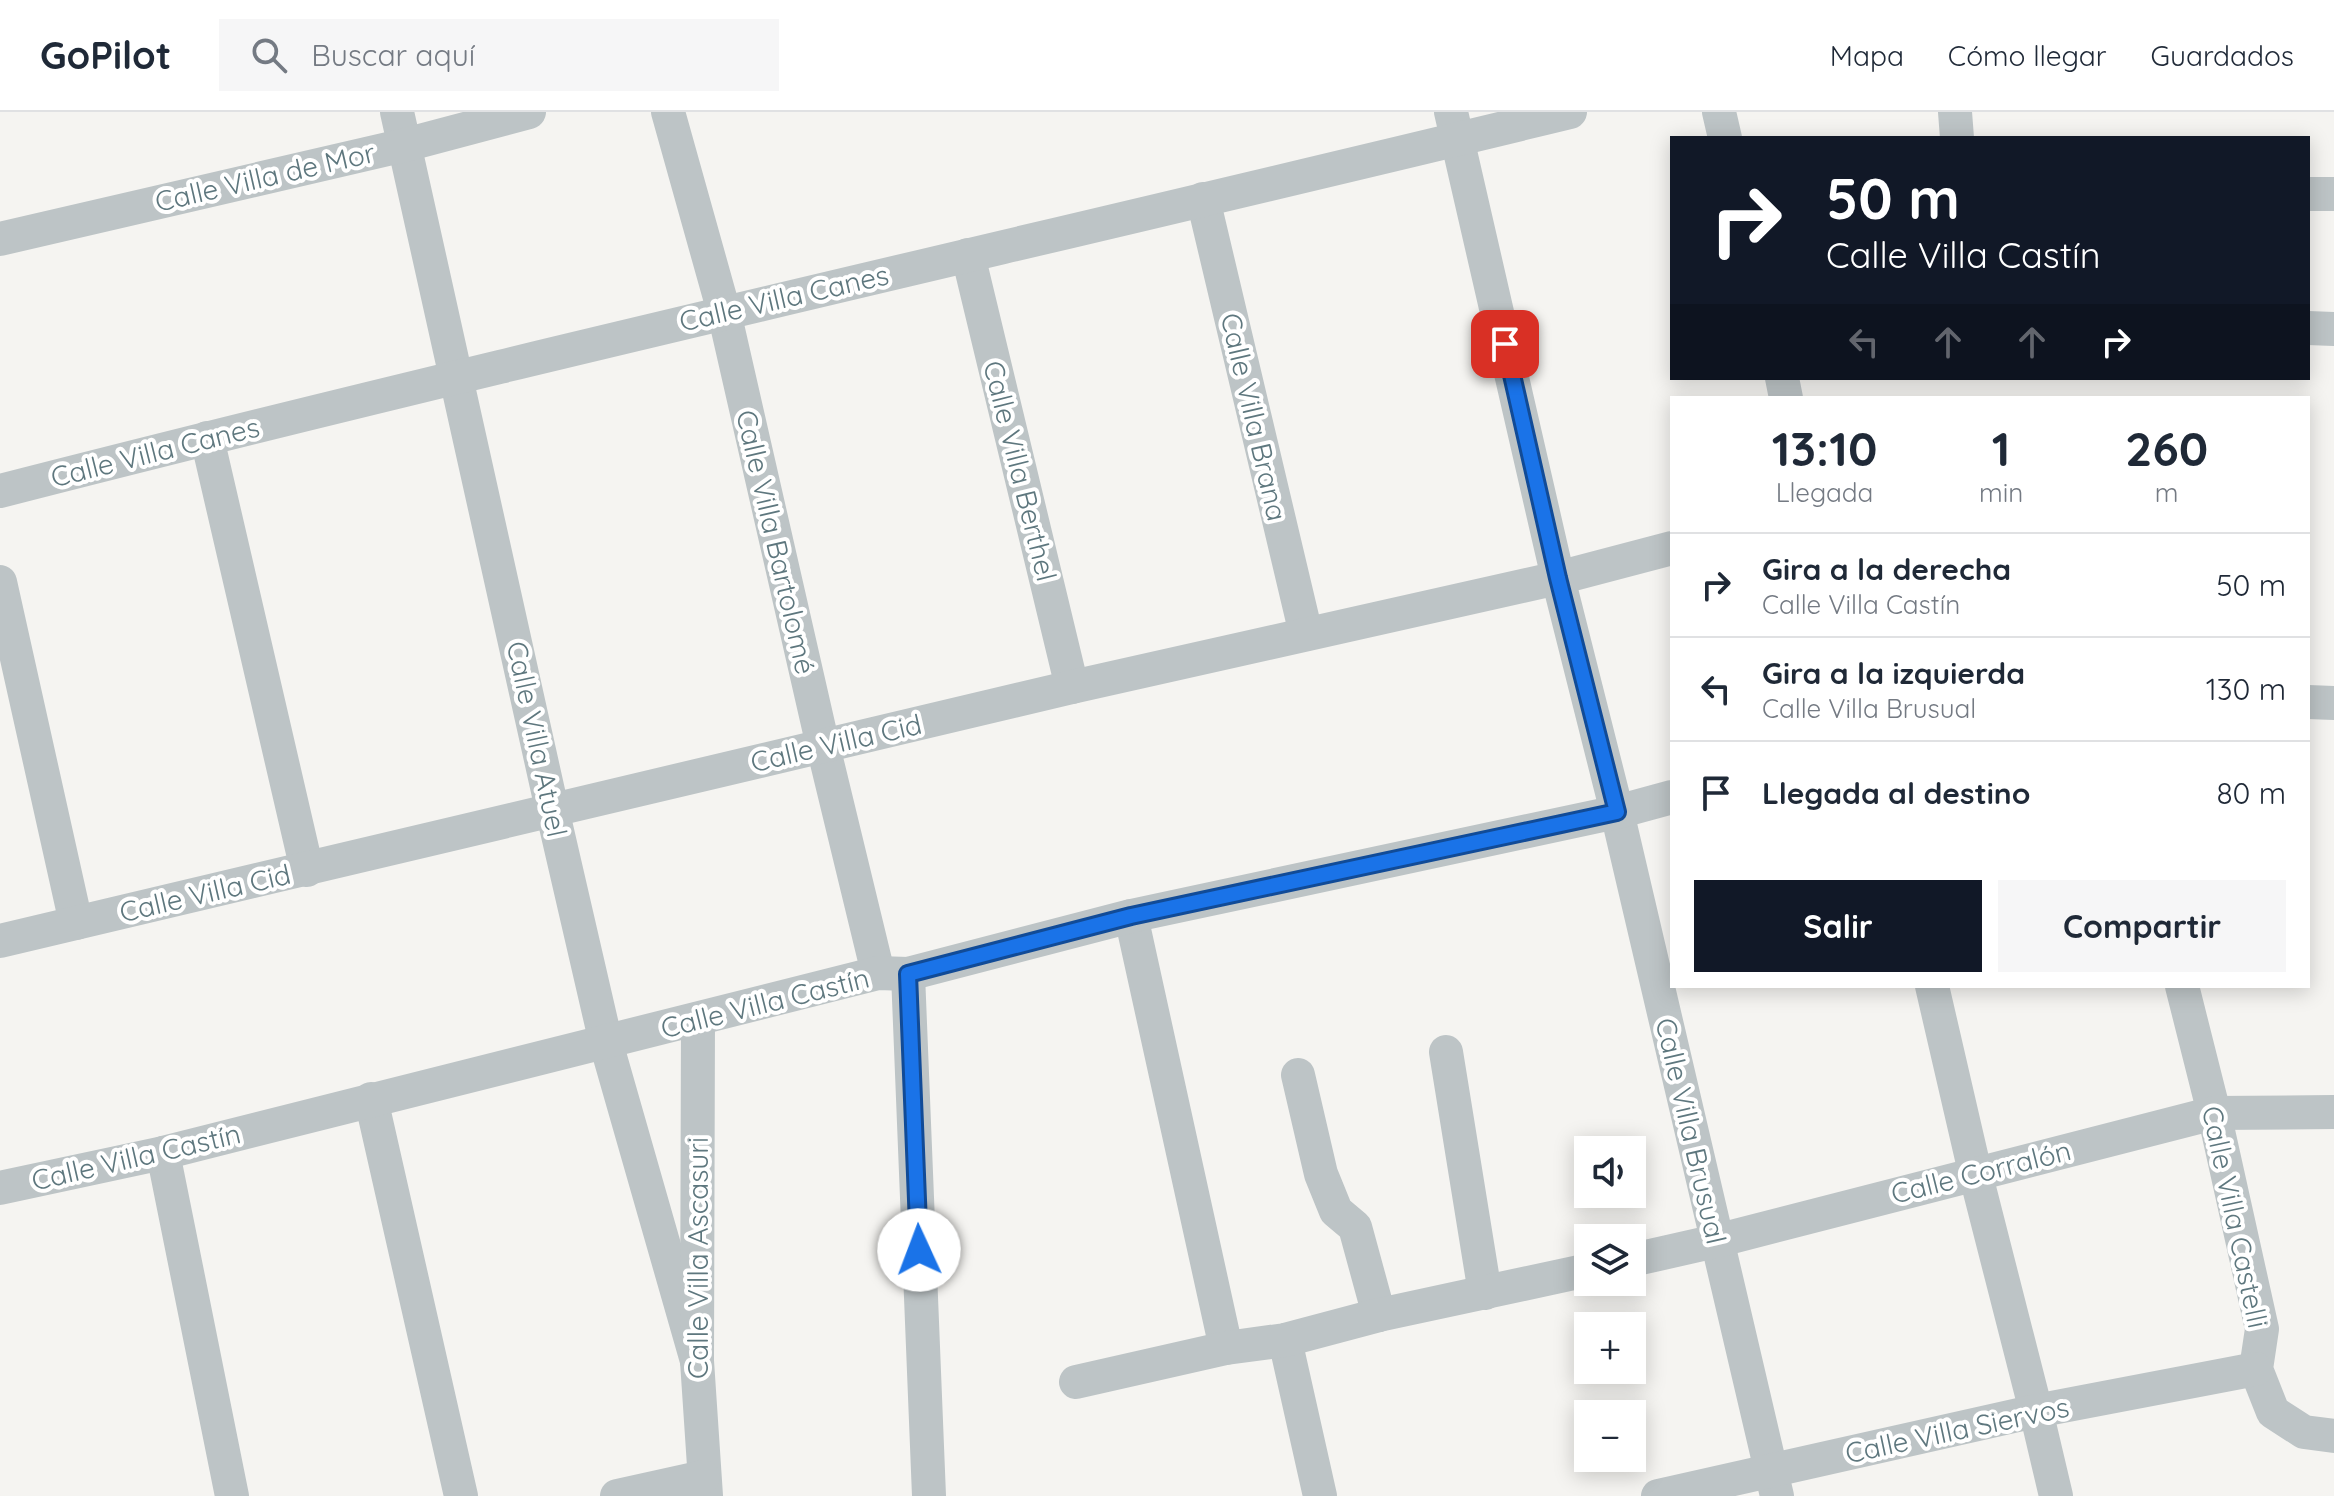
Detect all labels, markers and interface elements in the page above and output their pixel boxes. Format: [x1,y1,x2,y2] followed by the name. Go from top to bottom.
[219,19,779,91] search box
[40,31,171,79] text: GoPilot
[247,33,291,77] icon: search
[311,36,475,74] text: Buscar aquí
[1830,38,1904,73] text: Mapa
[1948,38,2107,73] text: Cómo llegar
[2151,38,2294,73] text: Guardados
[151,134,379,219] street label: Calle Villa de Mor
[1826,163,1960,233] text: 50 m
[1694,168,1798,272] icon: right
[1826,232,2100,277] text: Calle Villa Castín
[676,256,892,339] street label: Calle Villa Canes
[1214,310,1295,524] street label: Calle Villa Brana
[1471,310,1539,378] pin
[1842,320,1886,364] icon: left
[1926,320,1970,364] icon: ahead
[2010,320,2054,364] icon: ahead
[2094,320,2138,364] icon: right
[1483,322,1527,366] icon: arrive
[976,357,1065,585] street label: Calle Villa Berthel
[729,406,824,677] street label: Calle Villa Bartolomé
[47,409,263,494] street label: Calle Villa Canes
[1772,418,1877,478] text: 13:10
[1992,418,2011,478] text: 1
[2125,418,2208,478] text: 260
[1776,476,1873,509] text: Llegada
[1979,476,2023,509] text: min
[2155,476,2179,509] text: m
[1762,550,2011,588] text: Gira a la derecha
[1694,563,1738,607] icon: right
[2216,566,2286,604] text: 50 m
[1762,588,1960,621] text: Calle Villa Castín
[500,638,575,840] street label: Calle Villa Atuel
[1762,654,2025,692] text: Gira a la izquierda
[1694,667,1738,711] icon: left
[2206,670,2286,708] text: 130 m
[1762,692,1976,725] text: Calle Villa Brusual
[747,706,925,779] street label: Calle Villa Cid
[1694,771,1738,815] icon: arrive
[1762,774,2030,812] text: Llegada al destino
[2216,774,2286,812] text: 80 m
[116,856,294,929] street label: Calle Villa Cid
[1694,880,1982,972] button: Salir
[1998,880,2286,972] button: Compartir
[657,960,873,1045] street label: Calle Villa Castín
[1648,1014,1735,1247] street label: Calle Villa Brusual
[2195,1103,2276,1331] street label: Calle Villa Castelli
[28,1115,244,1198] street label: Calle Villa Castín
[1887,1132,2075,1211] street label: Calle Corralón
[1574,1136,1646,1472] map controls
[1574,1136,1646,1208] button: sound
[680,1137,715,1379] street label: Calle Villa Ascasuri
[877,1208,961,1292] position arrow
[1574,1224,1646,1296] button: layers
[1574,1312,1646,1384] button: +
[1842,1389,2072,1470] street label: Calle Villa Siervos
[1574,1400,1646,1472] button: −

